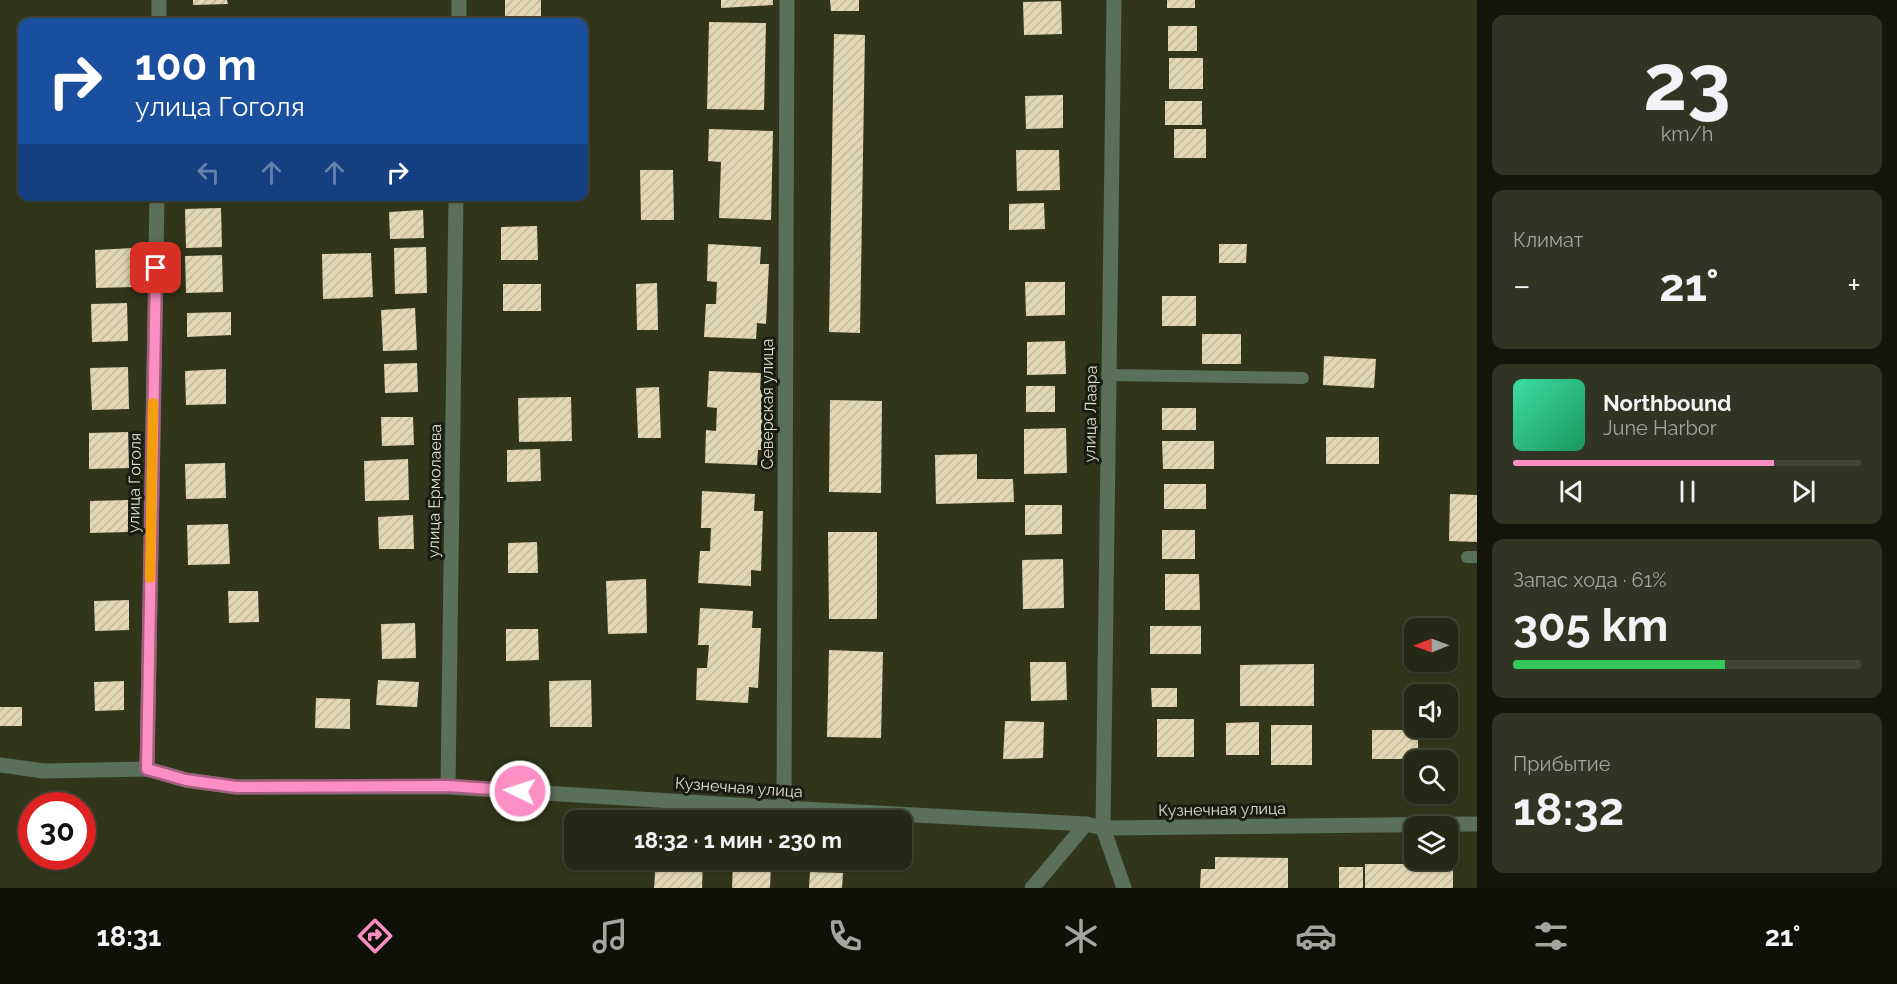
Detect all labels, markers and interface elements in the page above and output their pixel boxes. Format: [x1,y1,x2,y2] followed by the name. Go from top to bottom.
[1643,37,1731,128] text: 23
[135,41,257,90] text: 100 m
[36,42,114,120] icon: right
[135,91,305,122] text: улица Гоголя
[1661,122,1713,146] text: km/h
[192,156,225,189] icon: left
[255,156,288,189] icon: ahead
[318,156,351,189] icon: ahead
[381,156,414,189] icon: right
[1513,228,1583,252] text: Климат
[130,242,181,293] pin
[139,251,172,284] icon: arrive
[1659,259,1719,312] text: 21°
[1513,266,1531,305] text: −
[1847,266,1861,305] text: +
[758,338,777,470] street label: Северская улица
[1080,365,1101,463] street label: улица Лаара
[1603,390,1732,416] text: Northbound
[1603,416,1717,440] text: June Harbor
[424,424,445,558] street label: улица Ермолаева
[124,433,145,533] street label: улица Гоголя
[1555,475,1588,508] icon: previous
[1671,475,1704,508] icon: pause
[1787,475,1820,508] icon: next
[1513,568,1667,592] text: Запас хода · 61%
[1513,599,1668,652] text: 305 km
[1404,618,1458,672] north arrow
[1404,618,1458,870] map controls
[1404,684,1458,738] button: sound
[1404,750,1458,804] button: search
[1513,752,1610,776] text: Прибытие
[488,759,552,823] position arrow
[675,774,803,801] street label: Кузнечная улица
[1513,783,1624,836] text: 18:32
[18,792,96,870] speed limit sign: 30
[1158,799,1286,820] street label: Кузнечная улица
[1404,816,1458,870] button: layers
[634,827,842,853] text: 18:32 · 1 мин · 230 m
[354,915,396,957] icon: directions
[589,915,631,957] icon: music
[824,915,866,957] icon: phone
[1060,915,1102,957] icon: climate
[1295,915,1337,957] icon: car
[1530,915,1572,957] icon: filters
[97,921,161,952] text: 18:31
[1765,921,1800,952] text: 21°

